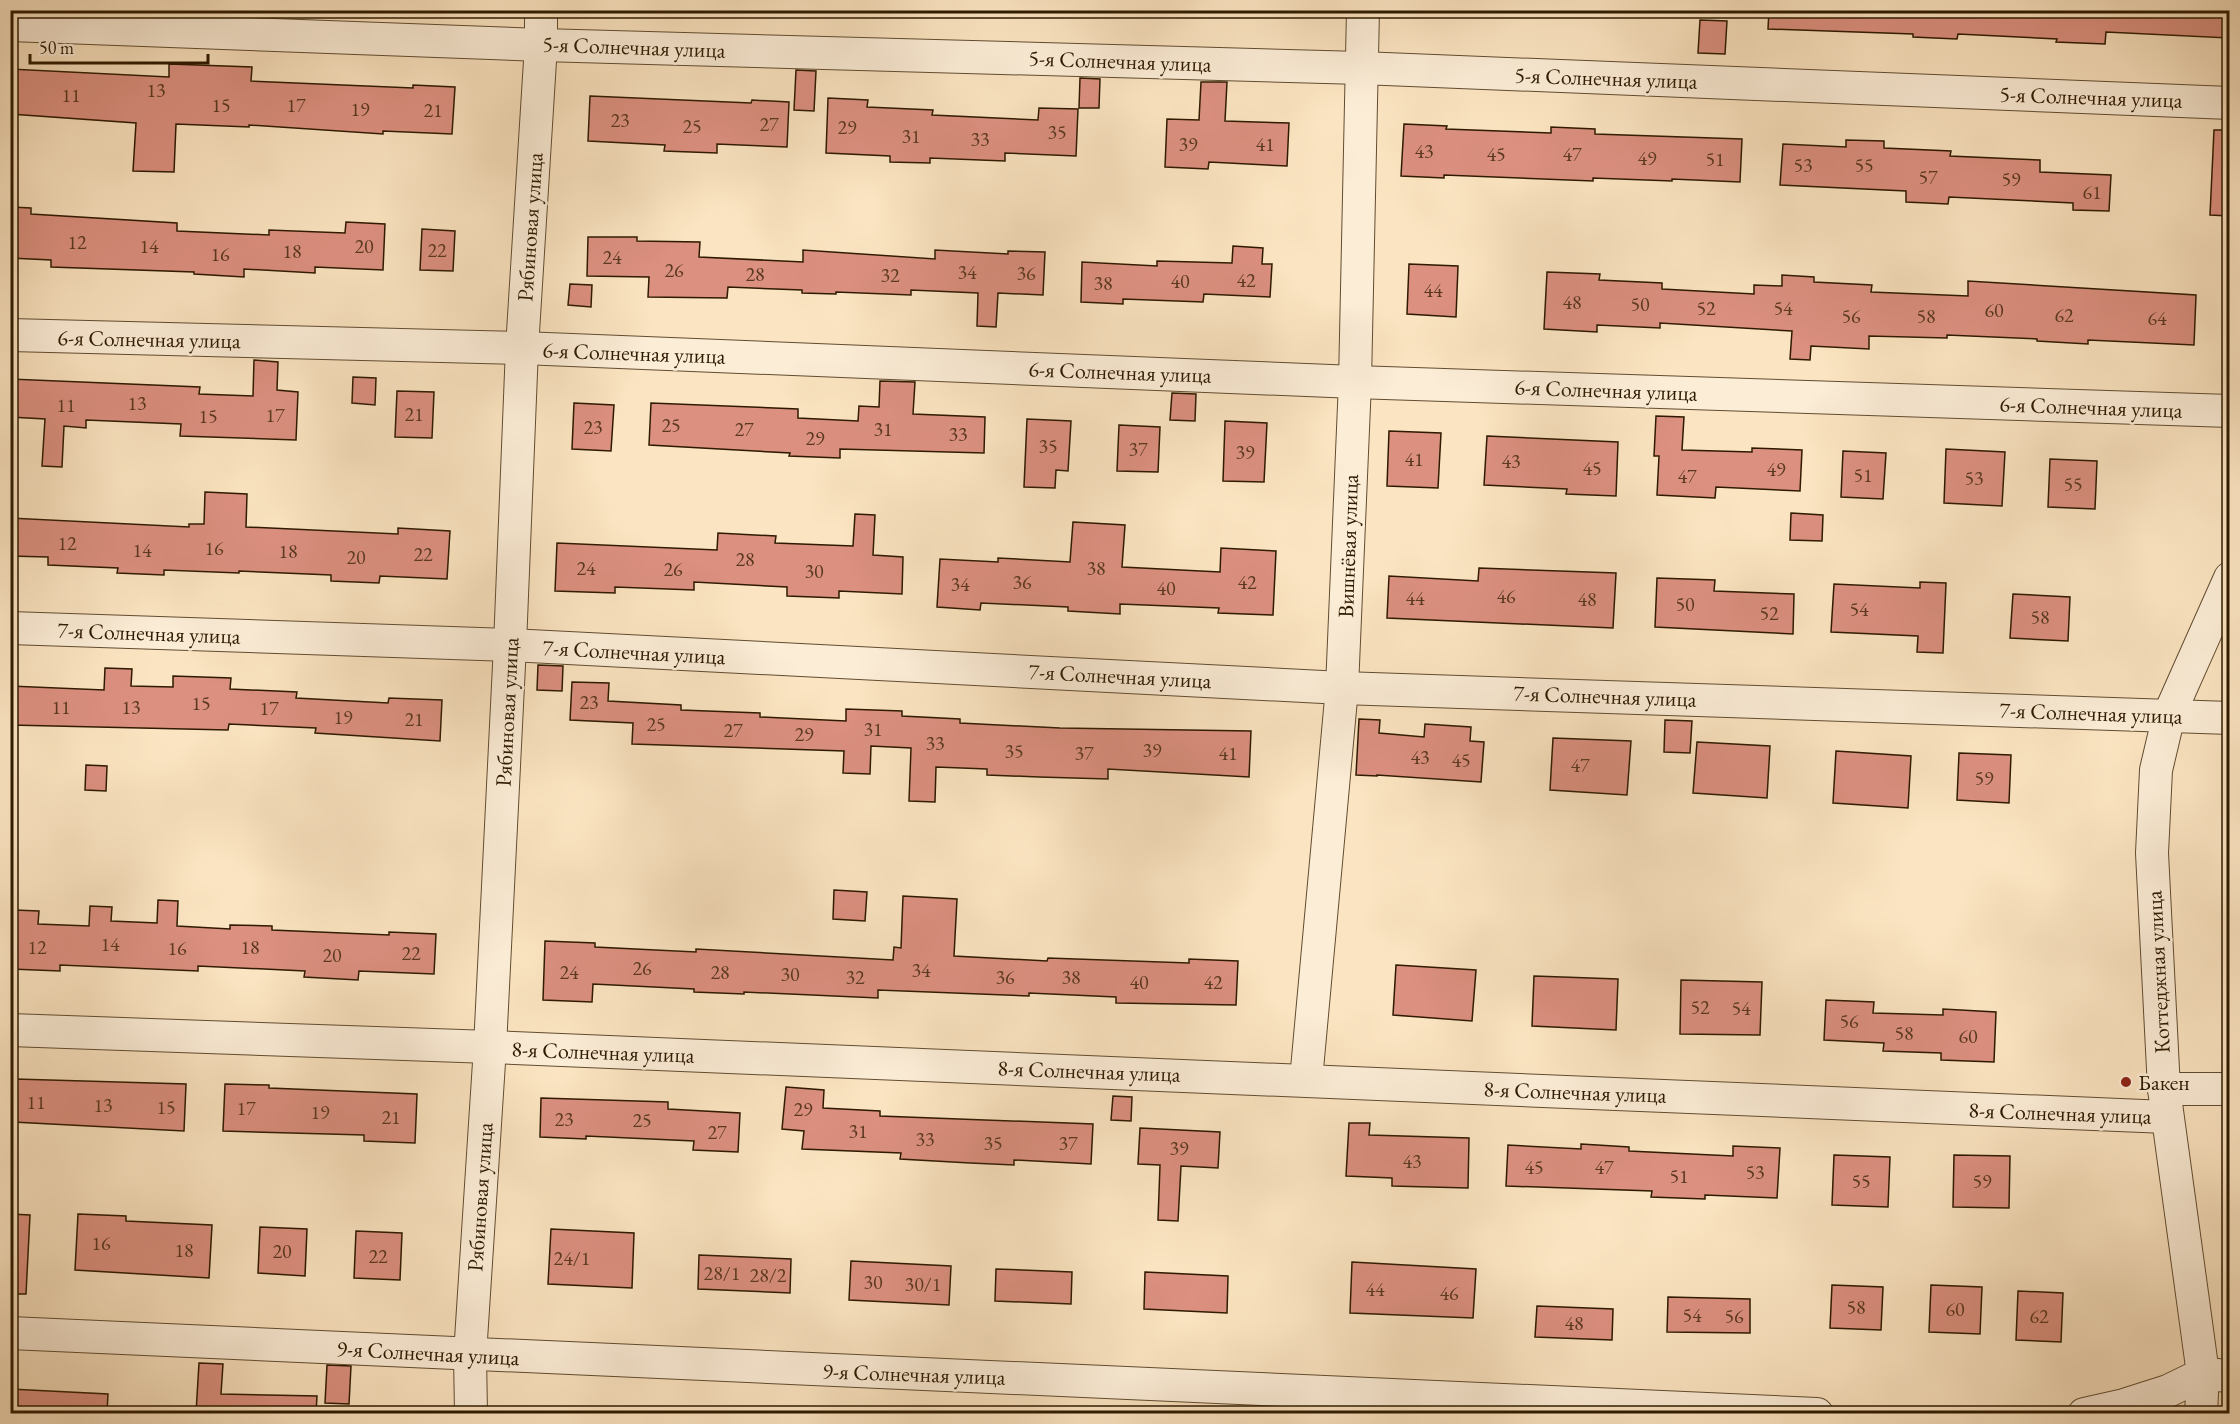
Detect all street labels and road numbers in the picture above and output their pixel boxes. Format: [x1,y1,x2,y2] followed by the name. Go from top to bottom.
[542,29,726,65] street label: 5-я Солнечная улица
[1028,43,1212,79] street label: 5-я Солнечная улица
[1514,60,1698,96] street label: 5-я Солнечная улица
[1999,79,2183,115] street label: 5-я Солнечная улица
[510,151,550,303] street label: Рябиновая улица
[57,323,241,355] street label: 6-я Солнечная улица
[542,335,726,371] street label: 6-я Солнечная улица
[1028,354,1212,390] street label: 6-я Солнечная улица
[1514,372,1698,408] street label: 6-я Солнечная улица
[1999,389,2183,425] street label: 6-я Солнечная улица
[1331,474,1365,618] street label: Вишнёвая улица
[57,615,241,651] street label: 7-я Солнечная улица
[542,633,726,671] street label: 7-я Солнечная улица
[489,636,525,787] street label: Рябиновая улица
[1028,657,1212,695] street label: 7-я Солнечная улица
[1513,678,1697,714] street label: 7-я Солнечная улица
[1999,695,2183,731] street label: 7-я Солнечная улица
[2139,890,2177,1054] street label: Коттеджная улица
[511,1034,695,1070] street label: 8-я Солнечная улица
[997,1053,1181,1089] street label: 8-я Солнечная улица
[1483,1074,1667,1110] street label: 8-я Солнечная улица
[1968,1095,2152,1131] street label: 8-я Солнечная улица
[460,1121,500,1273] street label: Рябиновая улица
[336,1334,520,1372] street label: 9-я Солнечная улица
[822,1356,1006,1392] street label: 9-я Солнечная улица

